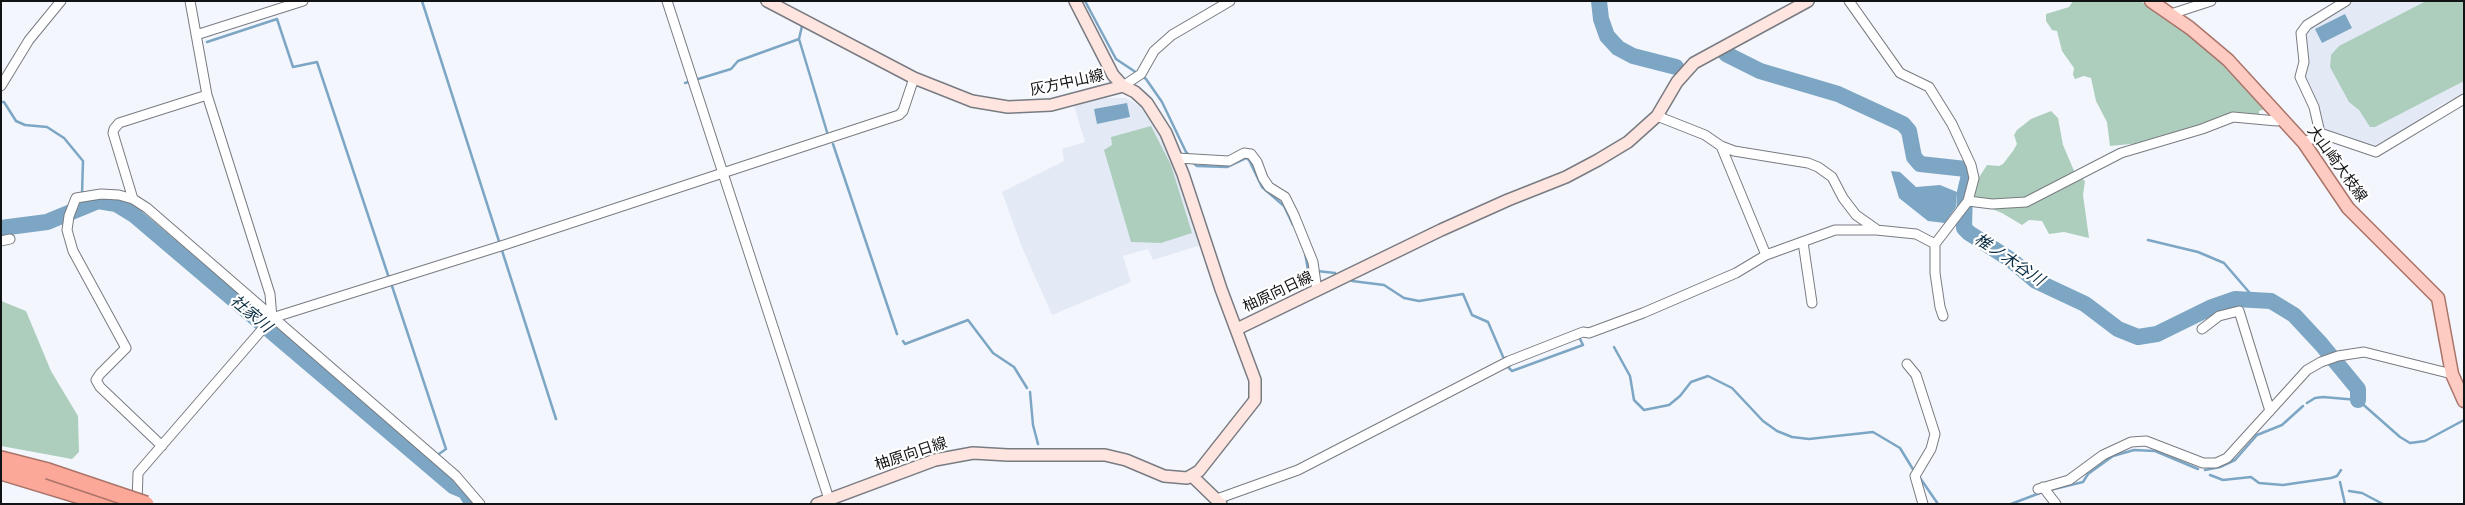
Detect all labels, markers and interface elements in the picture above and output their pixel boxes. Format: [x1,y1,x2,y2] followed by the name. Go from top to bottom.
[1028,66,1106,100] street label: 灰方中山線
[2303,122,2371,206] street label: 大山崎大枝線
[1970,230,2048,290] water label: 椎ノ木谷川
[1240,268,1316,316] street label: 柚原向日線
[226,291,276,337] water label: 社家川
[873,434,949,474] street label: 柚原向日線

